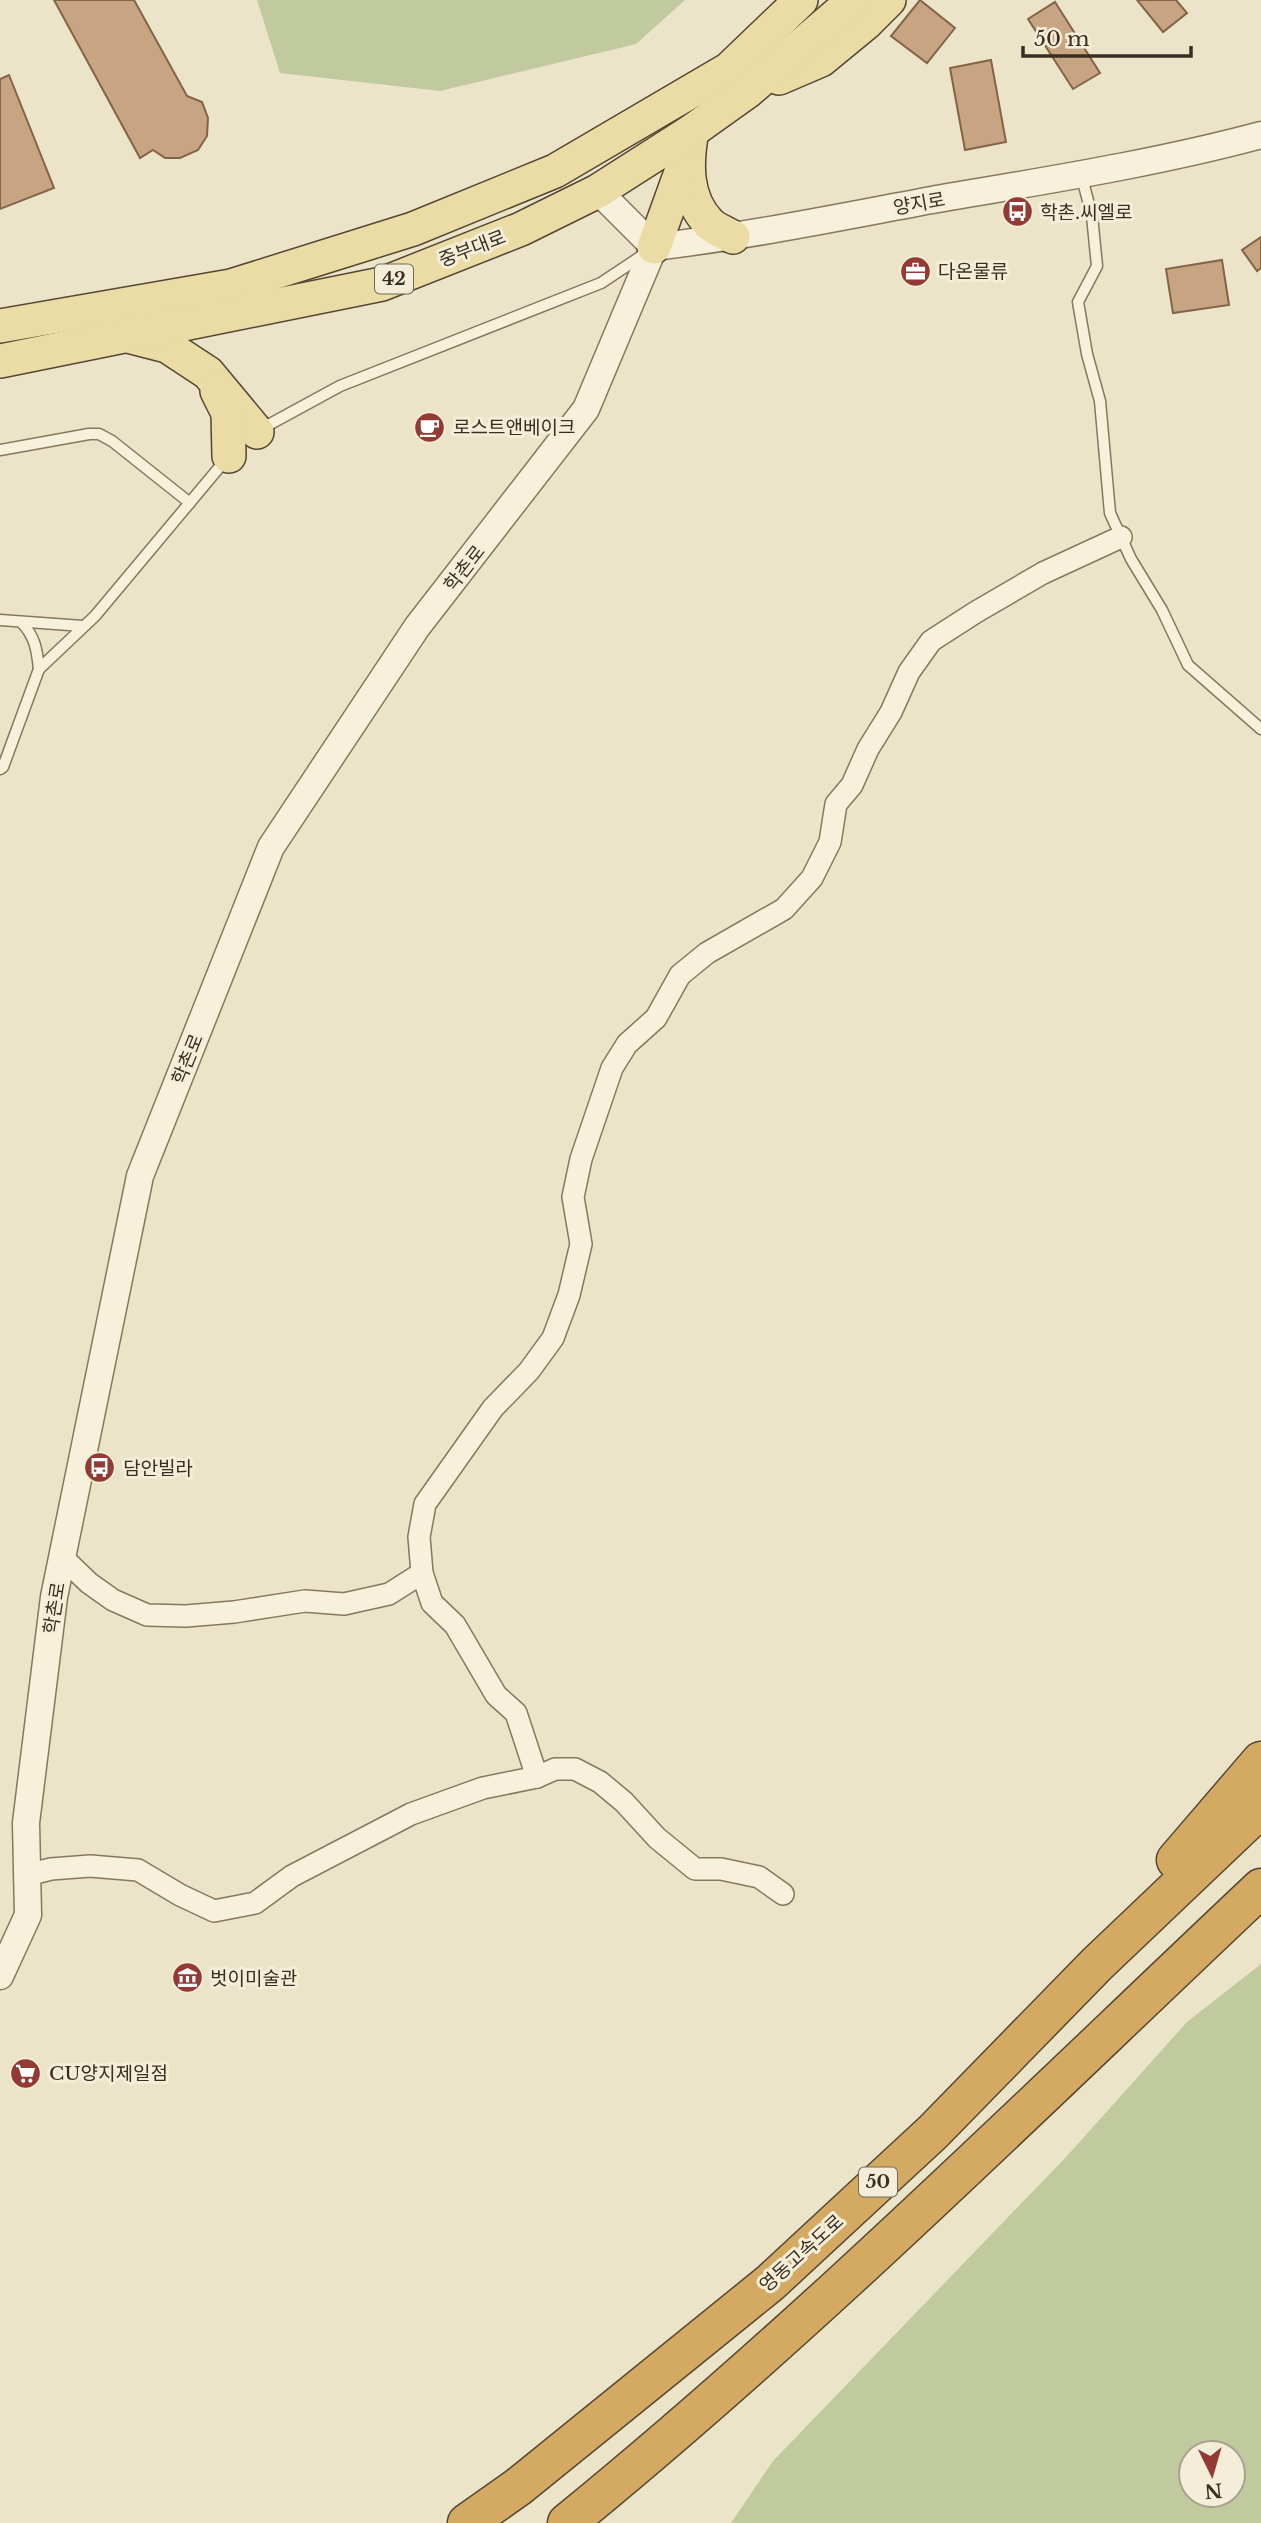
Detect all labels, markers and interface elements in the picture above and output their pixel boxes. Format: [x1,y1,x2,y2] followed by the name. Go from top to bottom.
[1023,14,1191,58] scale bar
[1034,26,1090,52] text: 50 m
[891,188,947,219] street label: 양지로
[1000,195,1034,229] bus stop icon: 학촌.씨엘로
[1040,201,1132,224] place label: 학촌.씨엘로
[435,225,509,272] street label: 중부대로
[898,254,932,288] office icon: 다온물류
[938,260,1008,283] place label: 다온물류
[375,264,413,293] road number: 42
[413,410,447,444] cafe icon: 로스트앤베이크
[453,416,575,439] place label: 로스트앤베이크
[439,541,490,596] street label: 학촌로
[167,1031,208,1088] street label: 학촌로
[83,1451,117,1485] bus stop icon: 담안빌라
[123,1457,193,1480] place label: 담안빌라
[39,1580,70,1636] street label: 학촌로
[170,1961,204,1995] museum icon: 벗이미술관
[210,1967,297,1990] place label: 벗이미술관
[9,2056,43,2090] supermarket icon: CU양지제일점
[49,2062,168,2085] place label: CU양지제일점
[859,2168,897,2196] road number: 50
[755,2210,848,2297] street label: 영동고속도로
[1177,2439,1247,2509] north arrow
[1203,2478,1223,2503] text: N

